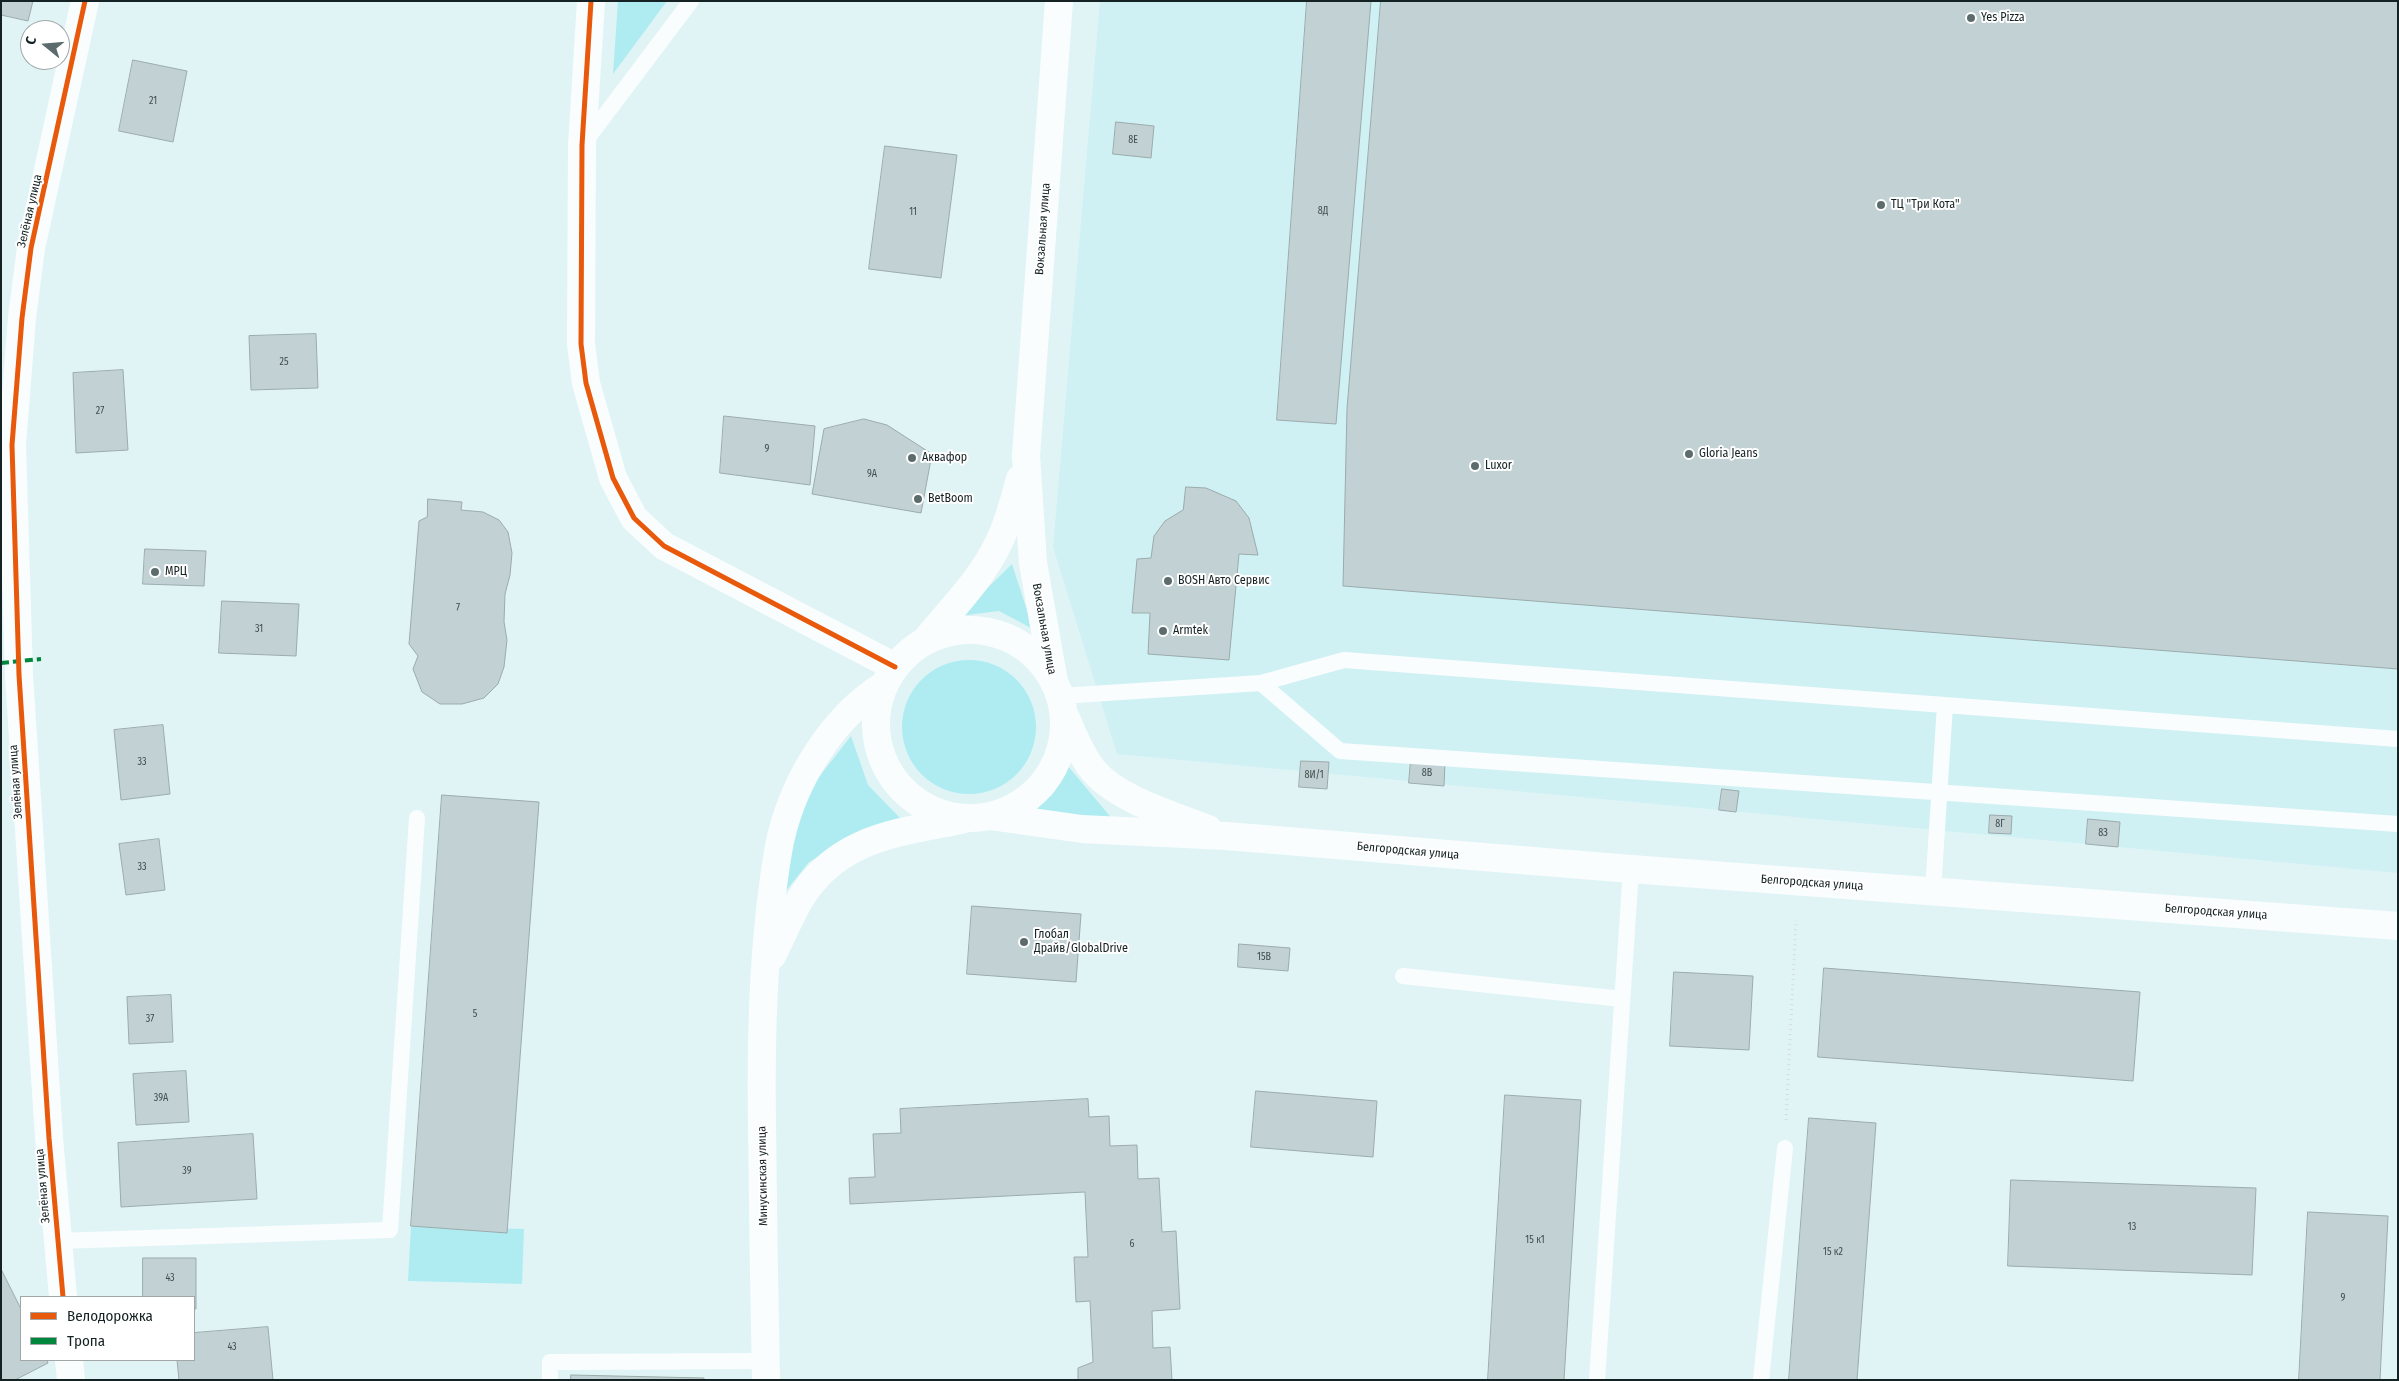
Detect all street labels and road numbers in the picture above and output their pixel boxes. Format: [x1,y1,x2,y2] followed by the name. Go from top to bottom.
[15,173,45,249] street label: Зелёная улица
[1033,182,1053,276] street label: Вокзальная улица
[1029,582,1059,676] street label: Вокзальная улица
[6,744,26,820] street label: Зелёная улица
[1356,839,1460,863] street label: Белгородская улица
[1760,872,1864,894] street label: Белгородская улица
[2164,901,2268,923] street label: Белгородская улица
[755,1126,771,1226] street label: Минусинская улица
[33,1148,53,1224] street label: Зелёная улица

